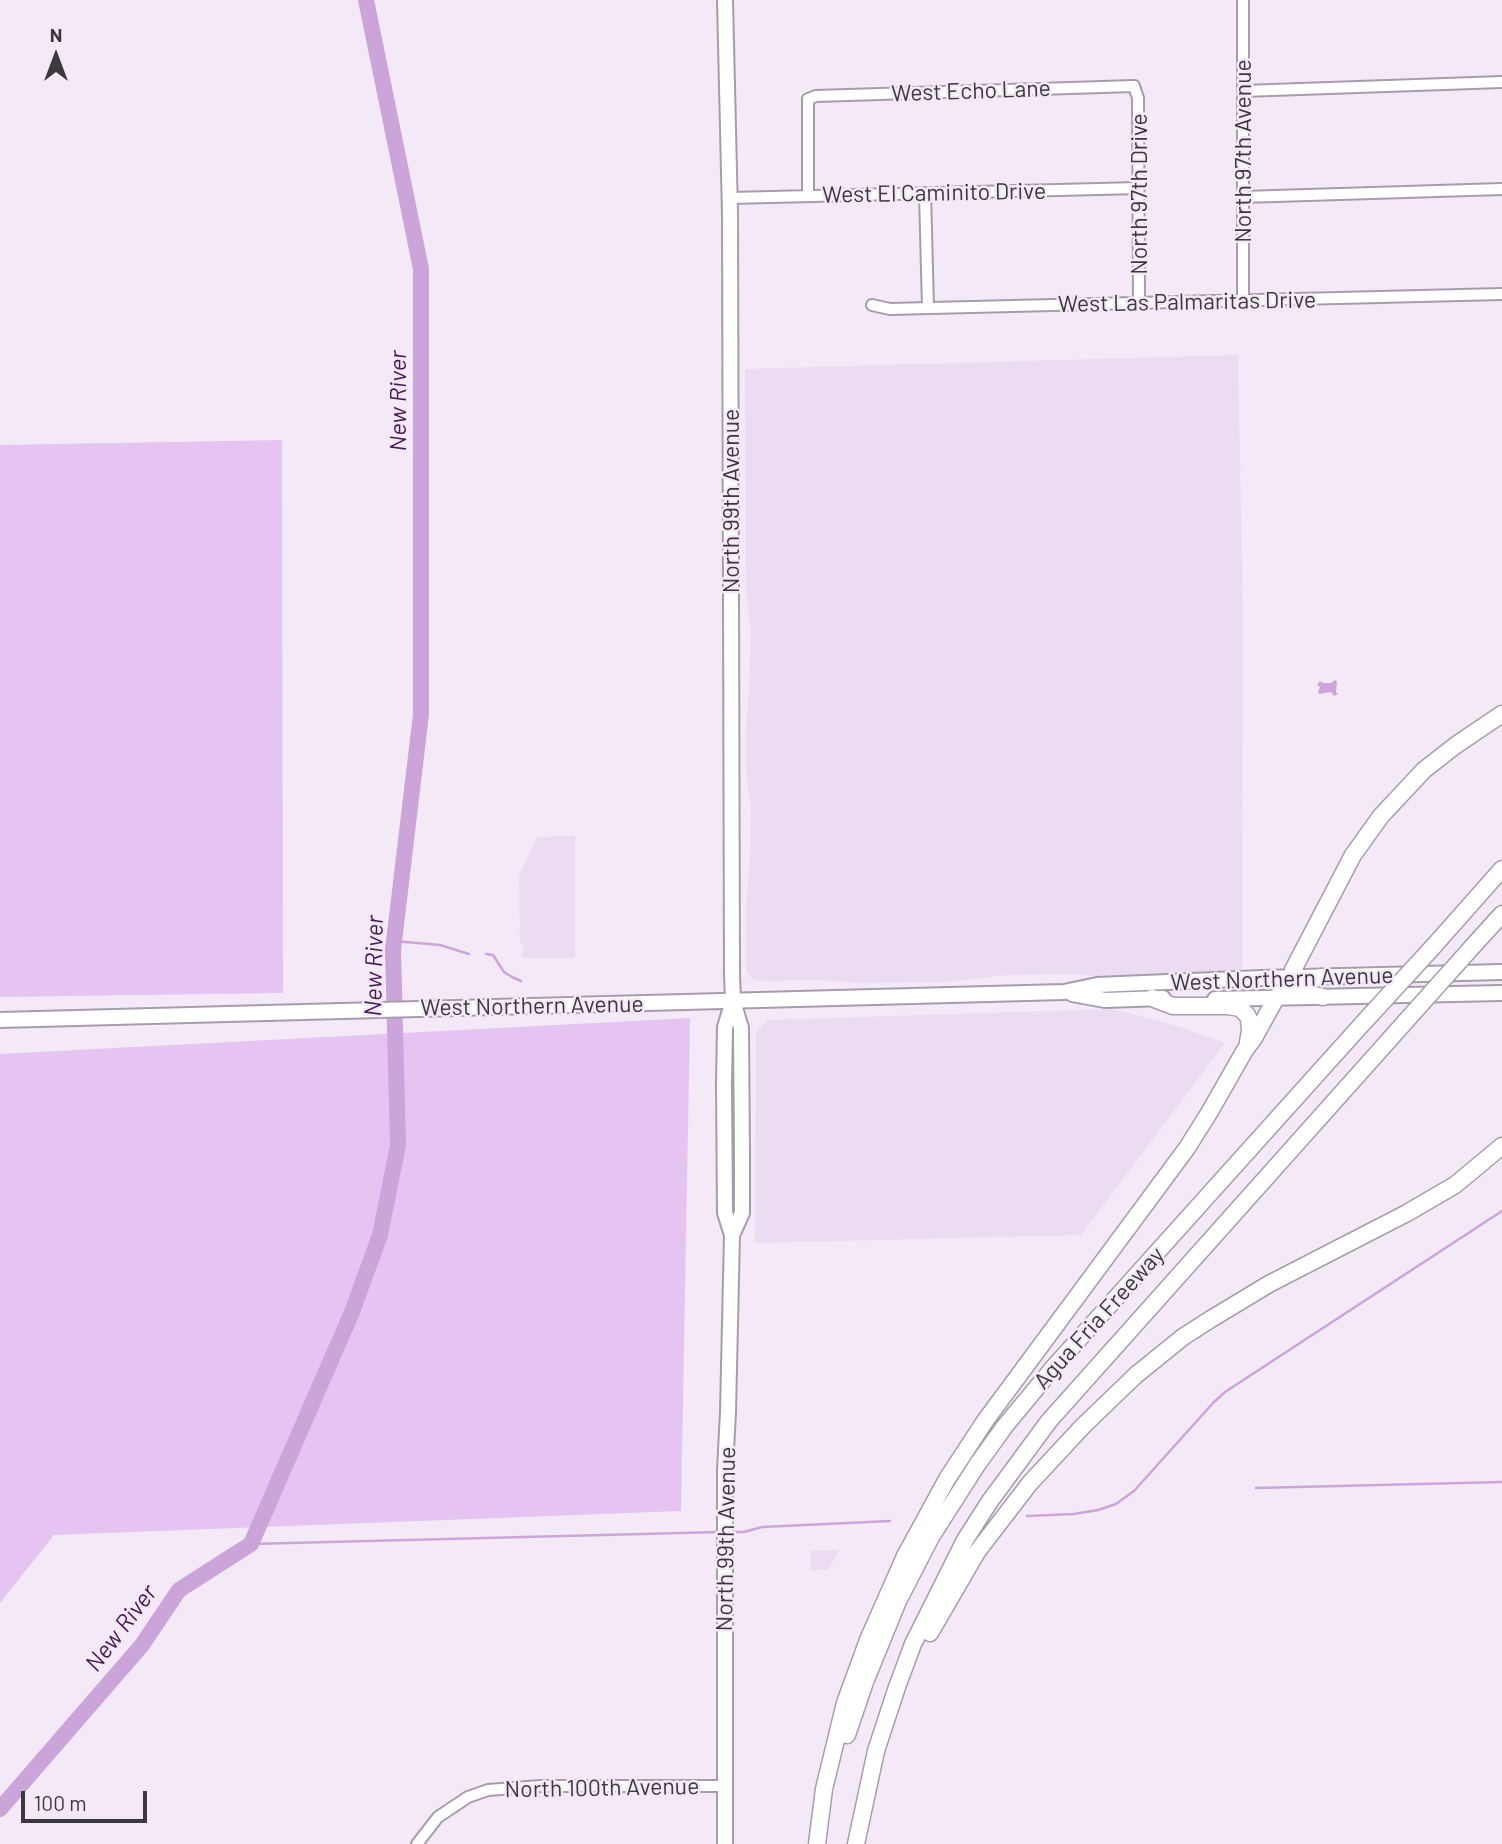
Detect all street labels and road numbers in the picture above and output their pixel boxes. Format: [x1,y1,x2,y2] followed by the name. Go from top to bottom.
[1229,59,1257,243] street label: North 97th Avenue
[891,74,1051,108] street label: West Echo Lane
[1125,113,1153,275] street label: North 97th Drive
[822,177,1046,209] street label: West El Caminito Drive
[1058,286,1316,318] street label: West Las Palmaritas Drive
[717,409,745,593] street label: North 99th Avenue
[1170,961,1394,997] street label: West Northern Avenue
[420,990,644,1022] street label: West Northern Avenue
[1028,1241,1170,1395] street label: Agua Fria Freeway
[711,1446,741,1632] street label: North 99th Avenue
[504,1773,700,1803] street label: North 100th Avenue

